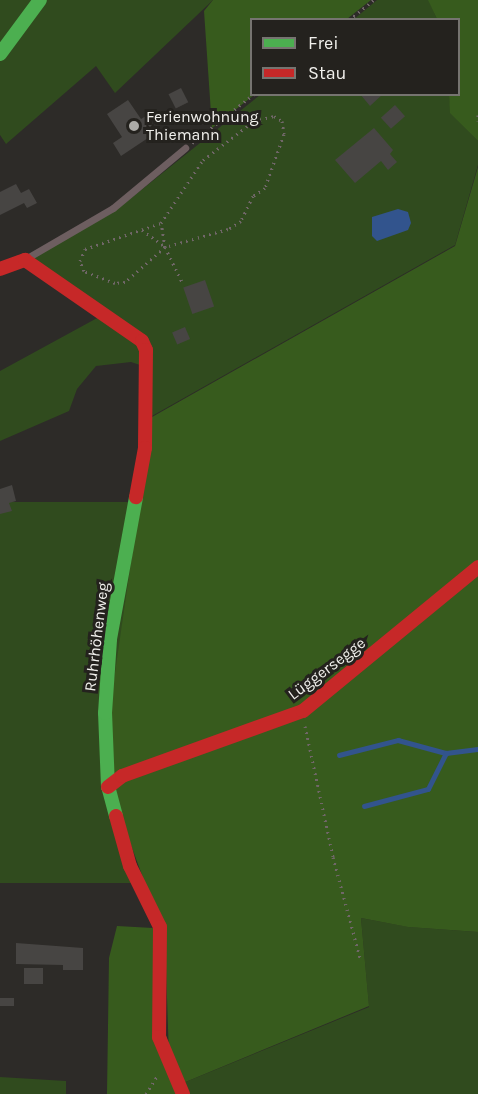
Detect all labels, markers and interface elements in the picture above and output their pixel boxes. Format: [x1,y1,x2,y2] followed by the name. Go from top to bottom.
[250,18,460,96] legend
[308,32,339,54] text: Frei
[308,62,346,84] text: Stau
[146,107,259,145] place label: Ferienwohnung Thiemann
[127,119,141,133] marker: Ferienwohnung Thiemann
[81,581,113,693] street label: Ruhrhöhenweg
[284,634,370,704] street label: Lüggersegge

